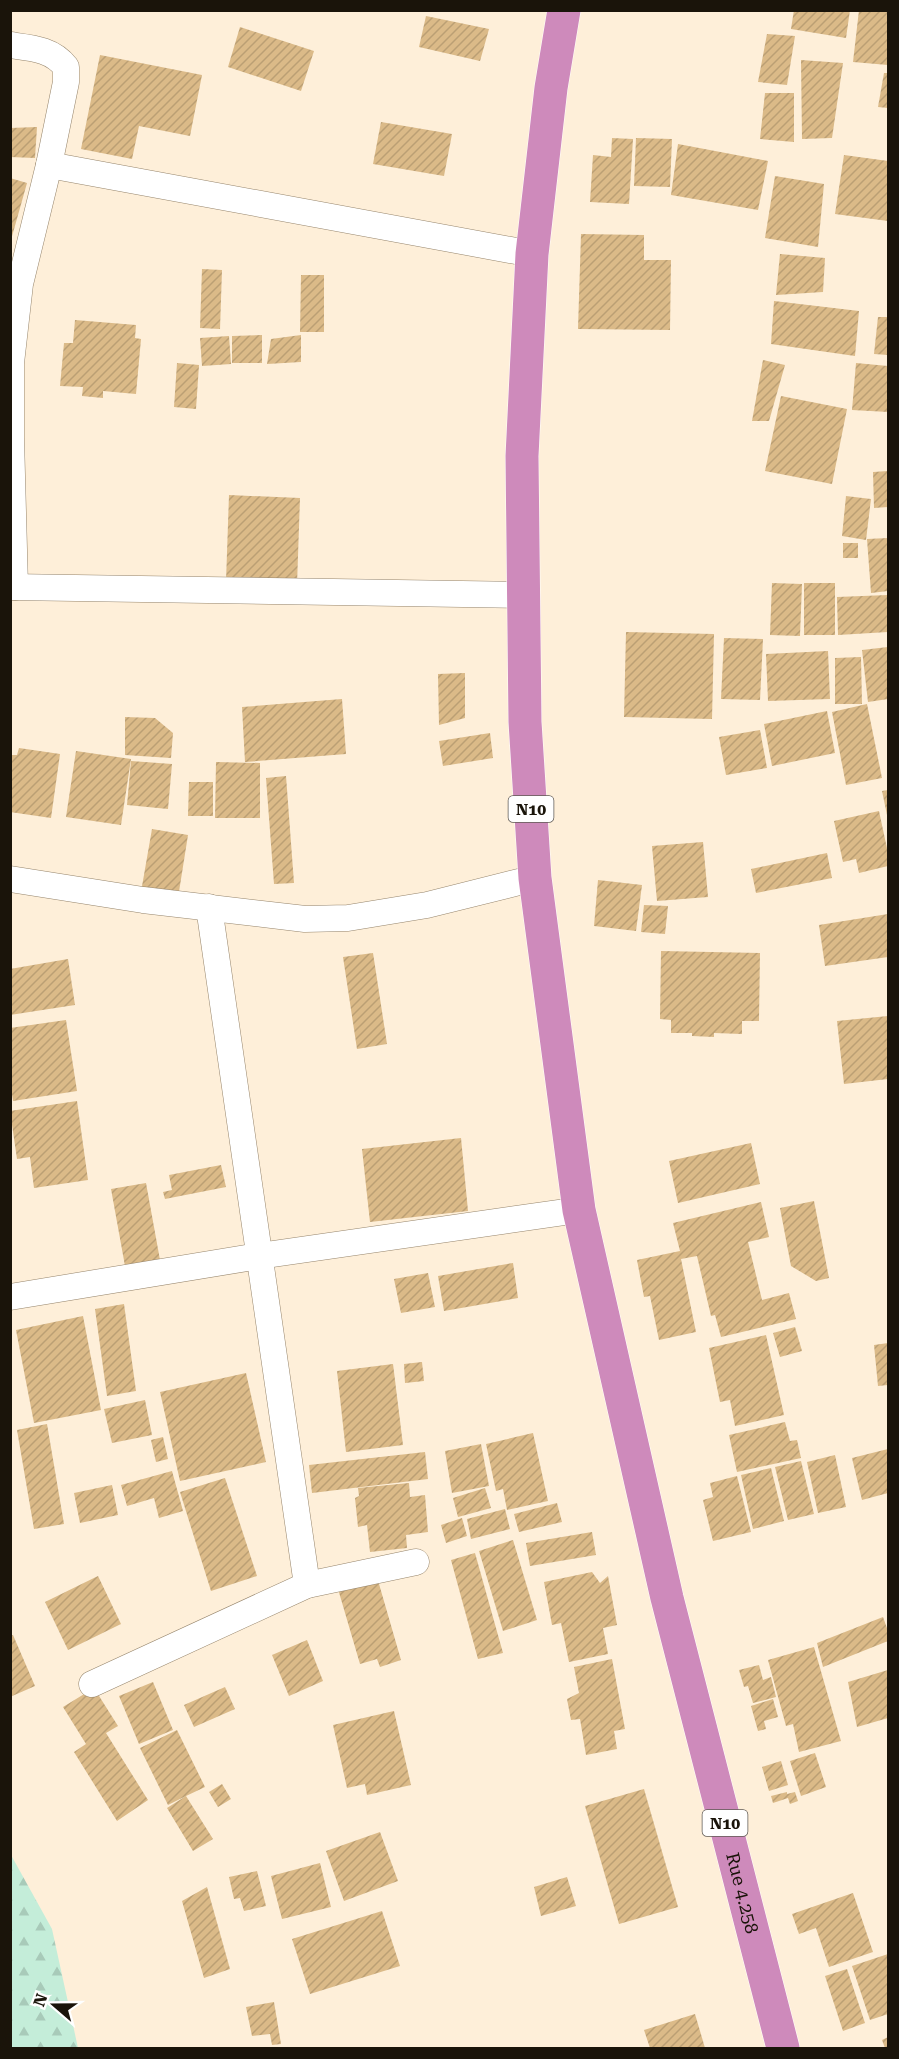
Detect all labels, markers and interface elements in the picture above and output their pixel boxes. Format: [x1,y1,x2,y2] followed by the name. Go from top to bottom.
[508,796,554,822] road number: N10
[702,1810,748,1836] road number: N10
[722,1850,764,1936] street label: Rue 4.258
[24,1975,84,2035] north arrow
[29,1991,51,2009] text: N

